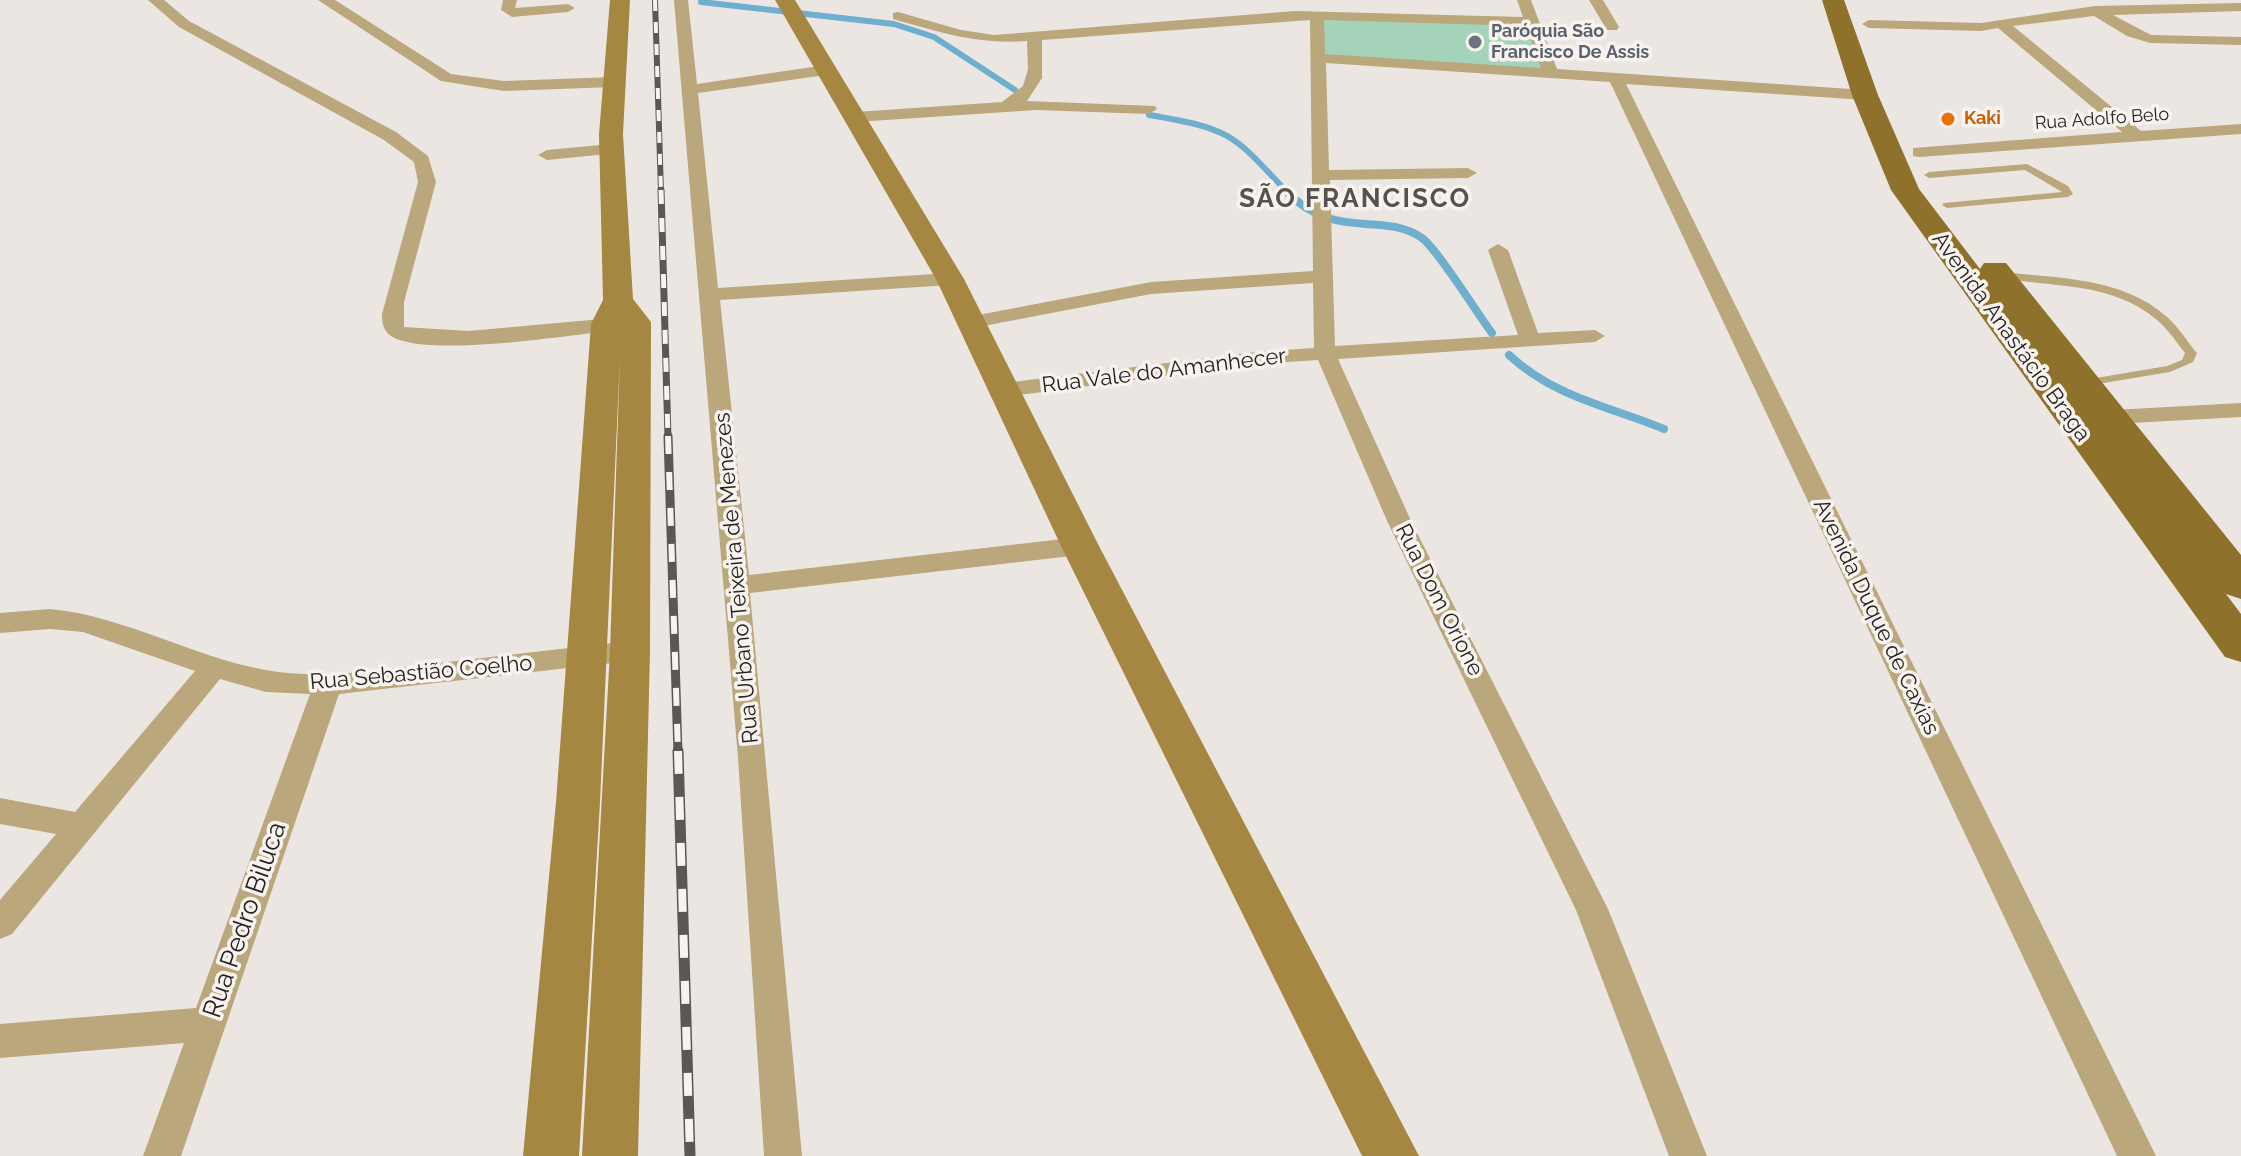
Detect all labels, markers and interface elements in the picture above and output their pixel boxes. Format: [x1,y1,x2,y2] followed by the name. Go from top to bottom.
[1491,21,1649,64] place label: Paróquia São Francisco De Assis
[1466,33,1484,51] marker: Paróquia São Francisco De Assis
[2034,104,2170,134] street label: Rua Adolfo Belo
[1964,108,2001,130] place label: Kaki
[1939,110,1957,128] marker: Kaki
[1239,183,1471,215] district label: SÃO FRANCISCO
[1926,227,2096,447] street label: Avenida Anastácio Braga
[1040,343,1288,399] street label: Rua Vale do Amanhecer
[709,411,765,745] street label: Rua Urbano Teixeira de Menezes
[1807,495,1945,739] street label: Avenida Duque de Caxias
[1389,519,1489,681] street label: Rua Dom Orione
[309,650,533,696] street label: Rua Sebastião Coelho
[197,818,293,1022] street label: Rua Pedro Biluca

